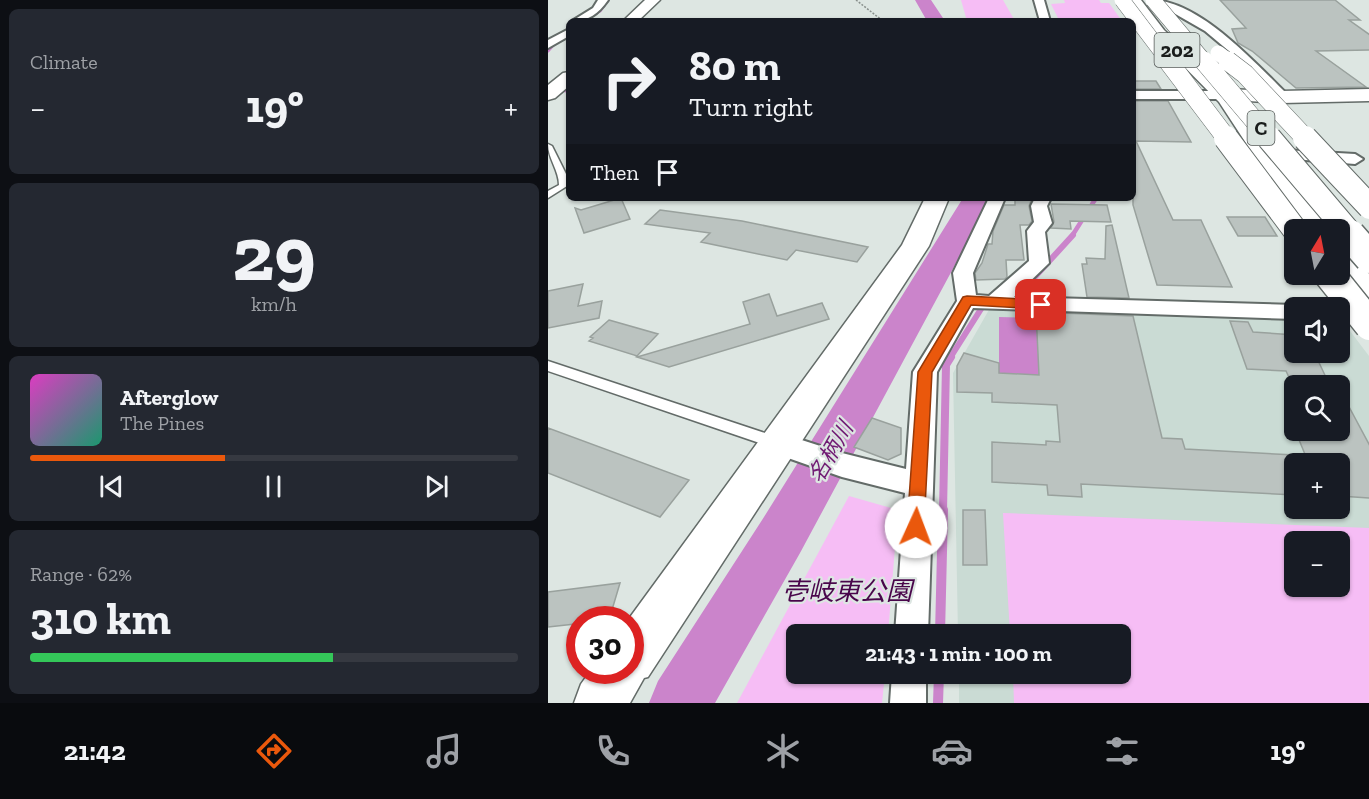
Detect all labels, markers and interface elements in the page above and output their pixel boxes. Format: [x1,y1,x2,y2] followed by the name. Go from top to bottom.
[1154,33,1200,67] road number: 202
[689,40,780,91] text: 80 m
[590,42,668,120] icon: right
[30,50,98,74] text: Climate
[246,80,304,134] text: 19°
[30,88,45,127] text: −
[504,88,518,127] text: +
[689,91,813,123] text: Turn right
[1248,111,1274,145] road number: C
[651,156,684,189] icon: arrive
[590,159,639,186] text: Then
[232,206,316,300] text: 29
[1284,219,1350,285] north arrow
[1284,219,1350,597] map controls
[1015,279,1066,330] pin
[1024,288,1057,321] icon: arrive
[251,292,297,316] text: km/h
[1284,297,1350,363] button: sound
[1284,375,1350,441] button: search
[120,384,218,411] text: Afterglow
[120,411,204,435] text: The Pines
[802,415,860,488] water label: 名柄川
[1284,453,1350,519] button: +
[95,470,128,503] icon: previous
[257,470,290,503] icon: pause
[420,470,453,503] icon: next
[884,495,948,559] position arrow
[1284,531,1350,597] button: −
[30,562,132,586] text: Range · 62%
[782,575,916,607] park label: 壱岐東公園
[30,592,171,646] text: 310 km
[566,606,644,684] speed limit sign: 30
[865,640,1052,667] text: 21:43 · 1 min · 100 m
[253,730,295,772] icon: directions
[423,730,465,772] icon: music
[592,730,634,772] icon: phone
[762,730,804,772] icon: climate
[931,730,973,772] icon: car
[1101,730,1143,772] icon: filters
[64,735,126,767] text: 21:42
[1270,735,1305,767] text: 19°

